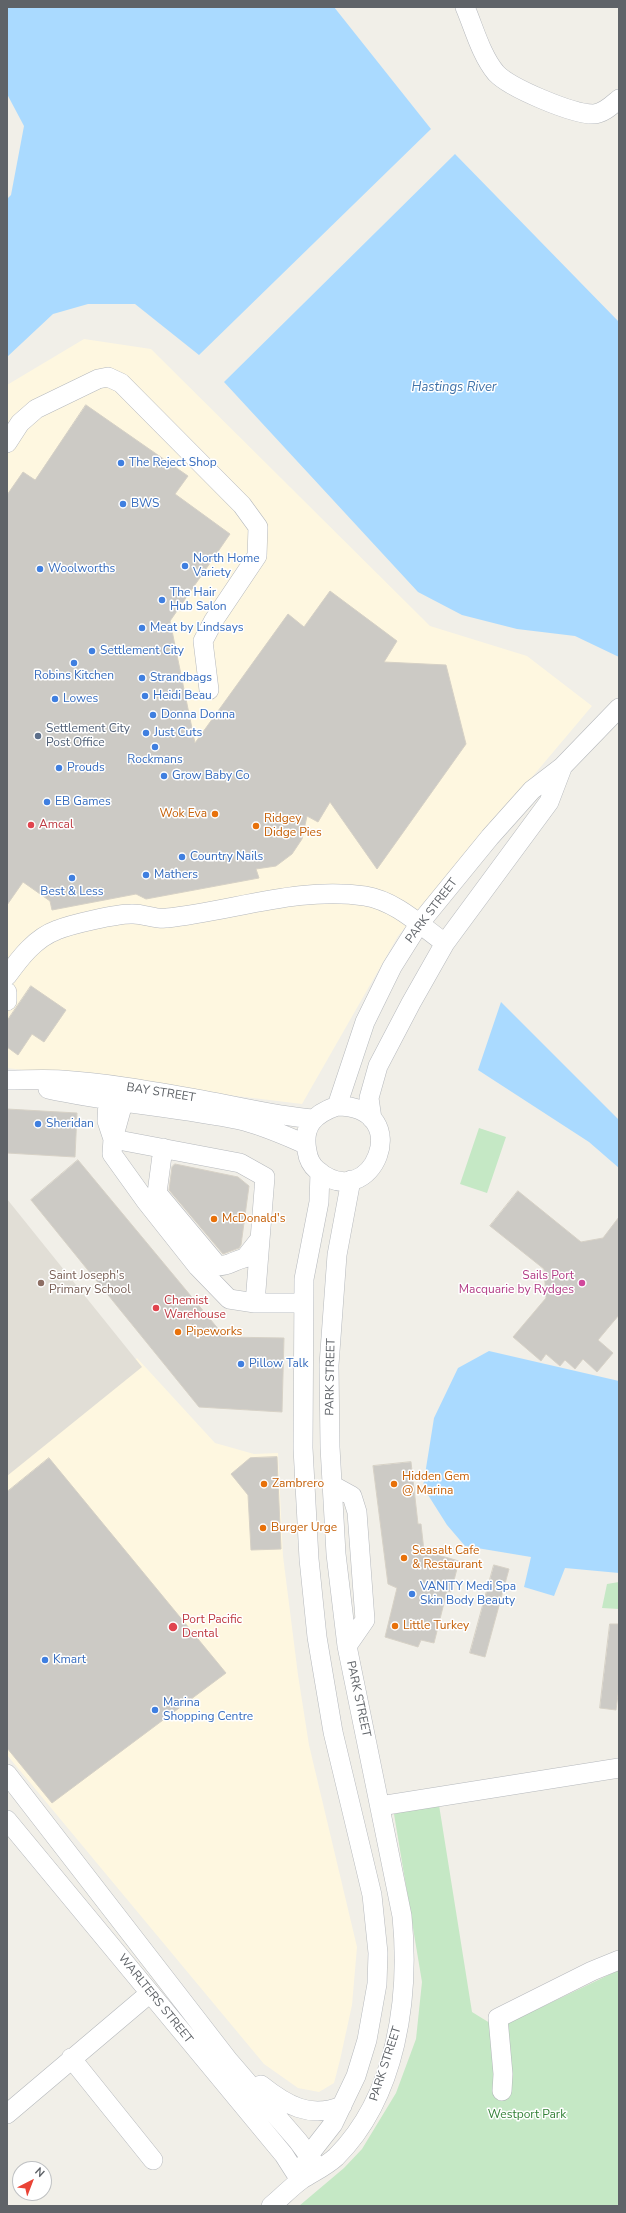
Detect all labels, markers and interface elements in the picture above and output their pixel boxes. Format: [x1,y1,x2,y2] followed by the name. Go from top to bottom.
[411,380,497,396] water label: Hastings River
[129,456,217,470] place label: The Reject Shop
[116,458,126,468] marker: The Reject Shop
[131,497,159,511] place label: BWS
[118,499,128,509] marker: BWS
[193,552,260,580] place label: North Home Variety
[180,561,190,571] marker: North Home Variety
[48,562,115,576] place label: Woolworths
[35,564,45,574] marker: Woolworths
[170,586,227,614] place label: The Hair Hub Salon
[157,595,167,605] marker: The Hair Hub Salon
[150,621,243,635] place label: Meat by Lindsays
[137,623,147,633] marker: Meat by Lindsays
[100,644,184,658] place label: Settlement City
[87,646,97,656] marker: Settlement City
[69,658,79,668] marker: Robins Kitchen
[34,669,114,683] place label: Robins Kitchen
[150,671,212,685] place label: Strandbags
[137,673,147,683] marker: Strandbags
[153,689,212,703] place label: Heidi Beau
[140,691,150,701] marker: Heidi Beau
[63,692,98,706] place label: Lowes
[50,694,60,704] marker: Lowes
[161,708,235,722] place label: Donna Donna
[148,710,158,720] marker: Donna Donna
[46,722,130,750] place label: Settlement City Post Office
[154,726,202,740] place label: Just Cuts
[141,728,151,738] marker: Just Cuts
[33,731,43,741] marker: Settlement City Post Office
[150,742,160,752] marker: Rockmans
[127,753,183,767] place label: Rockmans
[67,761,105,775] place label: Prouds
[54,763,64,773] marker: Prouds
[172,769,250,783] place label: Grow Baby Co
[159,771,169,781] marker: Grow Baby Co
[55,795,111,809] place label: EB Games
[42,797,52,807] marker: EB Games
[159,807,207,821] place label: Wok Eva
[210,809,220,819] marker: Wok Eva
[264,812,322,840] place label: Ridgey Didge Pies
[39,818,73,832] place label: Amcal
[26,820,36,830] marker: Amcal
[251,821,261,831] marker: Ridgey Didge Pies
[190,850,263,864] place label: Country Nails
[177,852,187,862] marker: Country Nails
[154,868,198,882] place label: Mathers
[141,870,151,880] marker: Mathers
[67,873,77,883] marker: Best & Less
[403,876,461,946] street label: PARK STREET
[40,885,104,899] place label: Best & Less
[125,1080,197,1106] street label: BAY STREET
[46,1117,94,1131] place label: Sheridan
[33,1119,43,1129] marker: Sheridan
[222,1212,285,1226] place label: McDonald's
[209,1214,219,1224] marker: McDonald's
[49,1269,131,1297] place label: Saint Joseph's Primary School
[459,1269,574,1297] place label: Sails Port Macquarie by Rydges
[36,1278,46,1288] marker: Saint Joseph's Primary School
[577,1278,587,1288] marker: Sails Port Macquarie by Rydges
[164,1294,226,1322] place label: Chemist Warehouse
[151,1303,161,1313] marker: Chemist Warehouse
[186,1325,242,1339] place label: Pipeworks
[173,1327,183,1337] marker: Pipeworks
[323,1338,339,1416] street label: PARK STREET
[249,1357,308,1371] place label: Pillow Talk
[236,1359,246,1369] marker: Pillow Talk
[402,1470,470,1498] place label: Hidden Gem @ Marina
[272,1477,324,1491] place label: Zambrero
[259,1479,269,1489] marker: Zambrero
[389,1479,399,1489] marker: Hidden Gem @ Marina
[271,1521,337,1535] place label: Burger Urge
[258,1523,268,1533] marker: Burger Urge
[412,1544,482,1572] place label: Seasalt Cafe & Restaurant
[399,1553,409,1563] marker: Seasalt Cafe & Restaurant
[420,1580,516,1608] place label: VANITY Medi Spa Skin Body Beauty
[407,1589,417,1599] marker: VANITY Medi Spa Skin Body Beauty
[182,1613,242,1641] place label: Port Pacific Dental
[403,1619,469,1633] place label: Little Turkey
[167,1621,179,1633] marker: Port Pacific Dental
[390,1621,400,1631] marker: Little Turkey
[53,1653,86,1667] place label: Kmart
[40,1655,50,1665] marker: Kmart
[343,1660,373,1738] street label: PARK STREET
[163,1696,253,1724] place label: Marina Shopping Centre
[150,1705,160,1715] marker: Marina Shopping Centre
[115,1952,195,2046] street label: WARLTERS STREET
[367,2025,405,2103] street label: PARK STREET
[488,2108,566,2122] park label: Westport Park
[12,2161,52,2201] north arrow
[32,2164,48,2181] text: N

